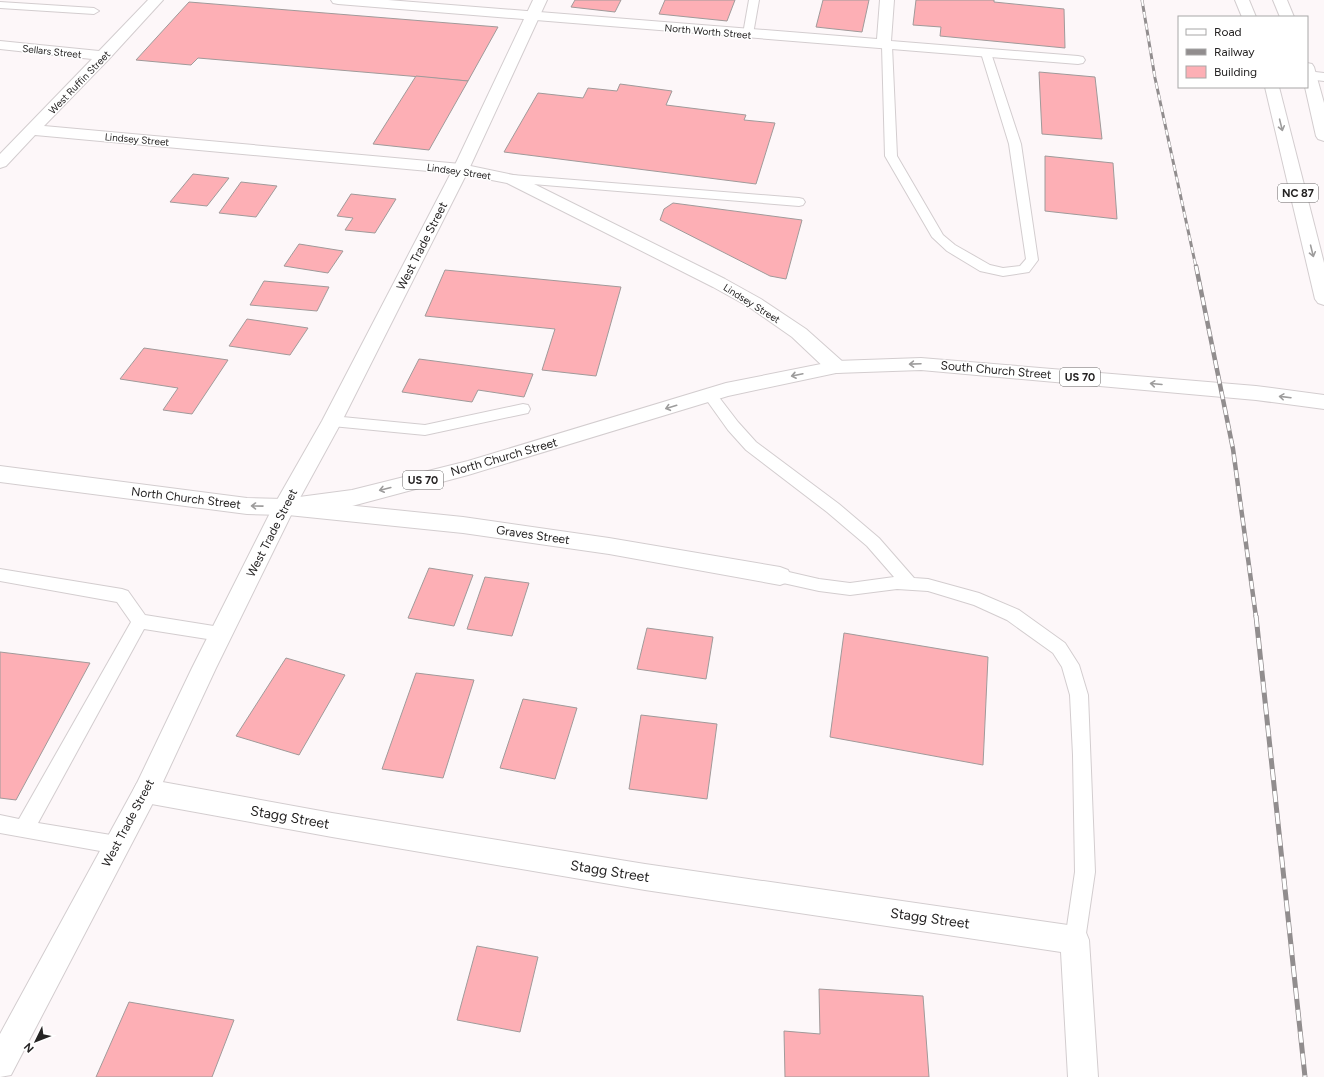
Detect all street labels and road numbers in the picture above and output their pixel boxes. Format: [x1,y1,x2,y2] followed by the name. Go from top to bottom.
[664,21,752,42] street label: North Worth Street
[22,42,82,61] street label: Sellars Street
[46,48,113,117] street label: West Ruffin Street
[104,130,170,149] street label: Lindsey Street
[426,161,492,182] street label: Lindsey Street
[1278,184,1318,202] road number: NC 87
[394,199,450,292] street label: West Trade Street
[721,281,783,326] street label: Lindsey Street
[940,358,1052,382] street label: South Church Street
[1060,368,1100,386] road number: US 70
[449,435,559,479] street label: North Church Street
[403,471,443,489] road number: US 70
[130,484,242,512] street label: North Church Street
[244,486,300,579] street label: West Trade Street
[495,523,571,547] street label: Graves Street
[99,776,157,869] street label: West Trade Street
[249,802,331,833] street label: Stagg Street
[569,857,651,886] street label: Stagg Street
[889,905,971,932] street label: Stagg Street

